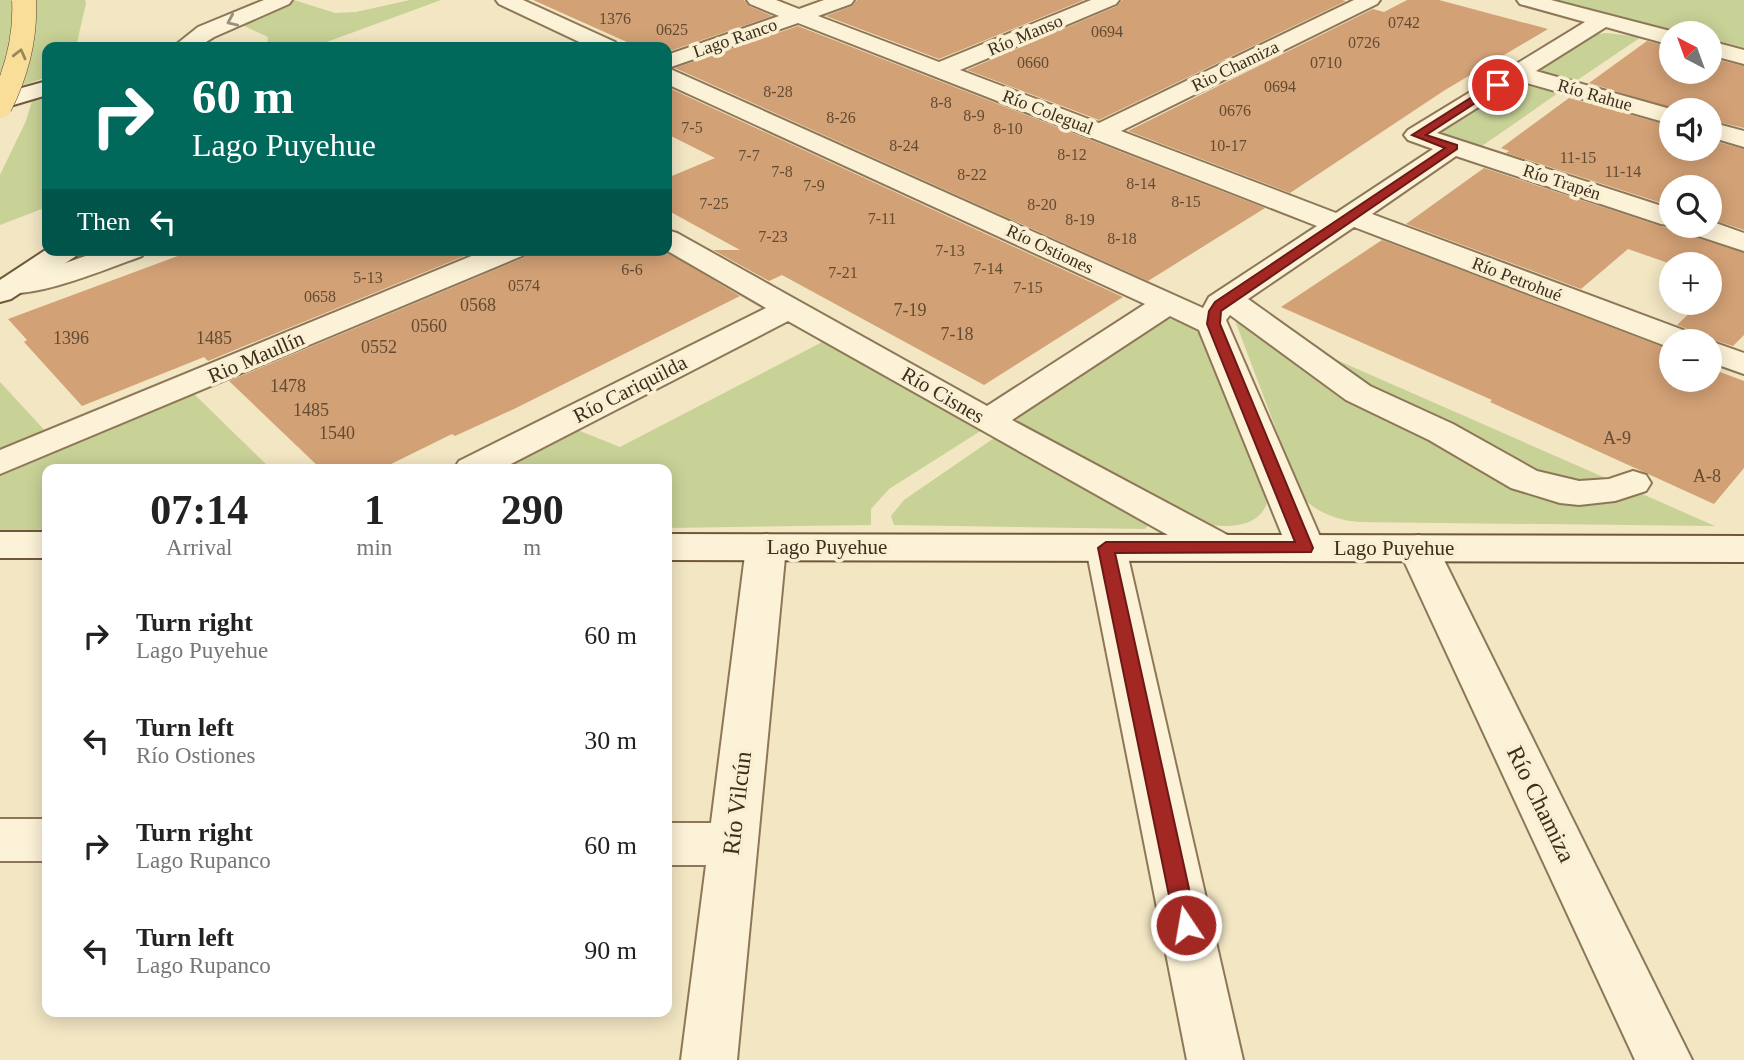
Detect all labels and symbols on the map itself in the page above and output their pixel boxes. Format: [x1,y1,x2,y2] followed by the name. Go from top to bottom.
[599,10,631,27] house number: 1376
[984,10,1066,60] street label: Río Manso
[226,13,239,27] one-way arrow
[690,14,780,62] street label: Lago Ranco
[1388,14,1420,31] house number: 0742
[656,21,688,38] house number: 0625
[1659,21,1722,84] north arrow
[1091,23,1123,40] house number: 0694
[1348,34,1380,51] house number: 0726
[1188,36,1282,96] street label: Rio Chamiza
[12,49,26,61] one-way arrow
[1017,54,1049,71] house number: 0660
[1310,54,1342,71] house number: 0710
[1468,55,1528,115] pin
[1555,75,1635,115] street label: Río Rahue
[1264,78,1296,95] house number: 0694
[763,83,793,100] house number: 8-28
[1000,86,1096,138] street label: Río Colegual
[930,94,952,111] house number: 8-8
[1219,102,1251,119] house number: 0676
[963,107,985,124] house number: 8-9
[826,109,856,126] house number: 8-26
[681,119,703,136] house number: 7-5
[993,120,1023,137] house number: 8-10
[889,137,919,154] house number: 8-24
[1209,137,1247,154] house number: 10-17
[1057,146,1087,163] house number: 8-12
[738,147,760,164] house number: 7-7
[1560,149,1596,166] house number: 11-15
[1521,160,1603,204] street label: Río Trapén
[771,163,793,180] house number: 7-8
[1605,163,1641,180] house number: 11-14
[957,166,987,183] house number: 8-22
[1126,175,1156,192] house number: 8-14
[803,177,825,194] house number: 7-9
[1171,193,1201,210] house number: 8-15
[699,195,729,212] house number: 7-25
[1027,196,1057,213] house number: 8-20
[868,210,896,227] house number: 7-11
[1065,211,1095,228] house number: 8-19
[1003,220,1097,278] street label: Río Ostiones
[758,228,788,245] house number: 7-23
[1107,230,1137,247] house number: 8-18
[935,242,965,259] house number: 7-13
[1469,253,1565,305] street label: Río Petrohué
[973,260,1003,277] house number: 7-14
[621,261,643,278] house number: 6-6
[828,264,858,281] house number: 7-21
[353,269,383,286] house number: 5-13
[508,277,540,294] house number: 0574
[1013,279,1043,296] house number: 7-15
[304,288,336,305] house number: 0658
[460,295,496,315] house number: 0568
[894,300,927,320] house number: 7-19
[411,316,447,336] house number: 0560
[941,324,974,344] house number: 7-18
[204,326,308,388] street label: Rio Maullín
[53,328,89,348] house number: 1396
[196,328,232,348] house number: 1485
[361,337,397,357] house number: 0552
[569,350,691,428] street label: Río Cariquilda
[897,362,989,428] street label: Río Cisnes
[270,376,306,396] house number: 1478
[293,400,329,420] house number: 1485
[319,423,355,443] house number: 1540
[1603,428,1631,448] house number: A-9
[1693,466,1721,486] house number: A-8
[767,535,887,559] street label: Lago Puyehue
[1334,536,1454,560] street label: Lago Puyehue
[1502,742,1580,867] street label: Río Chamiza
[718,750,756,856] street label: Río Vilcún
[1149,888,1223,962] position arrow

